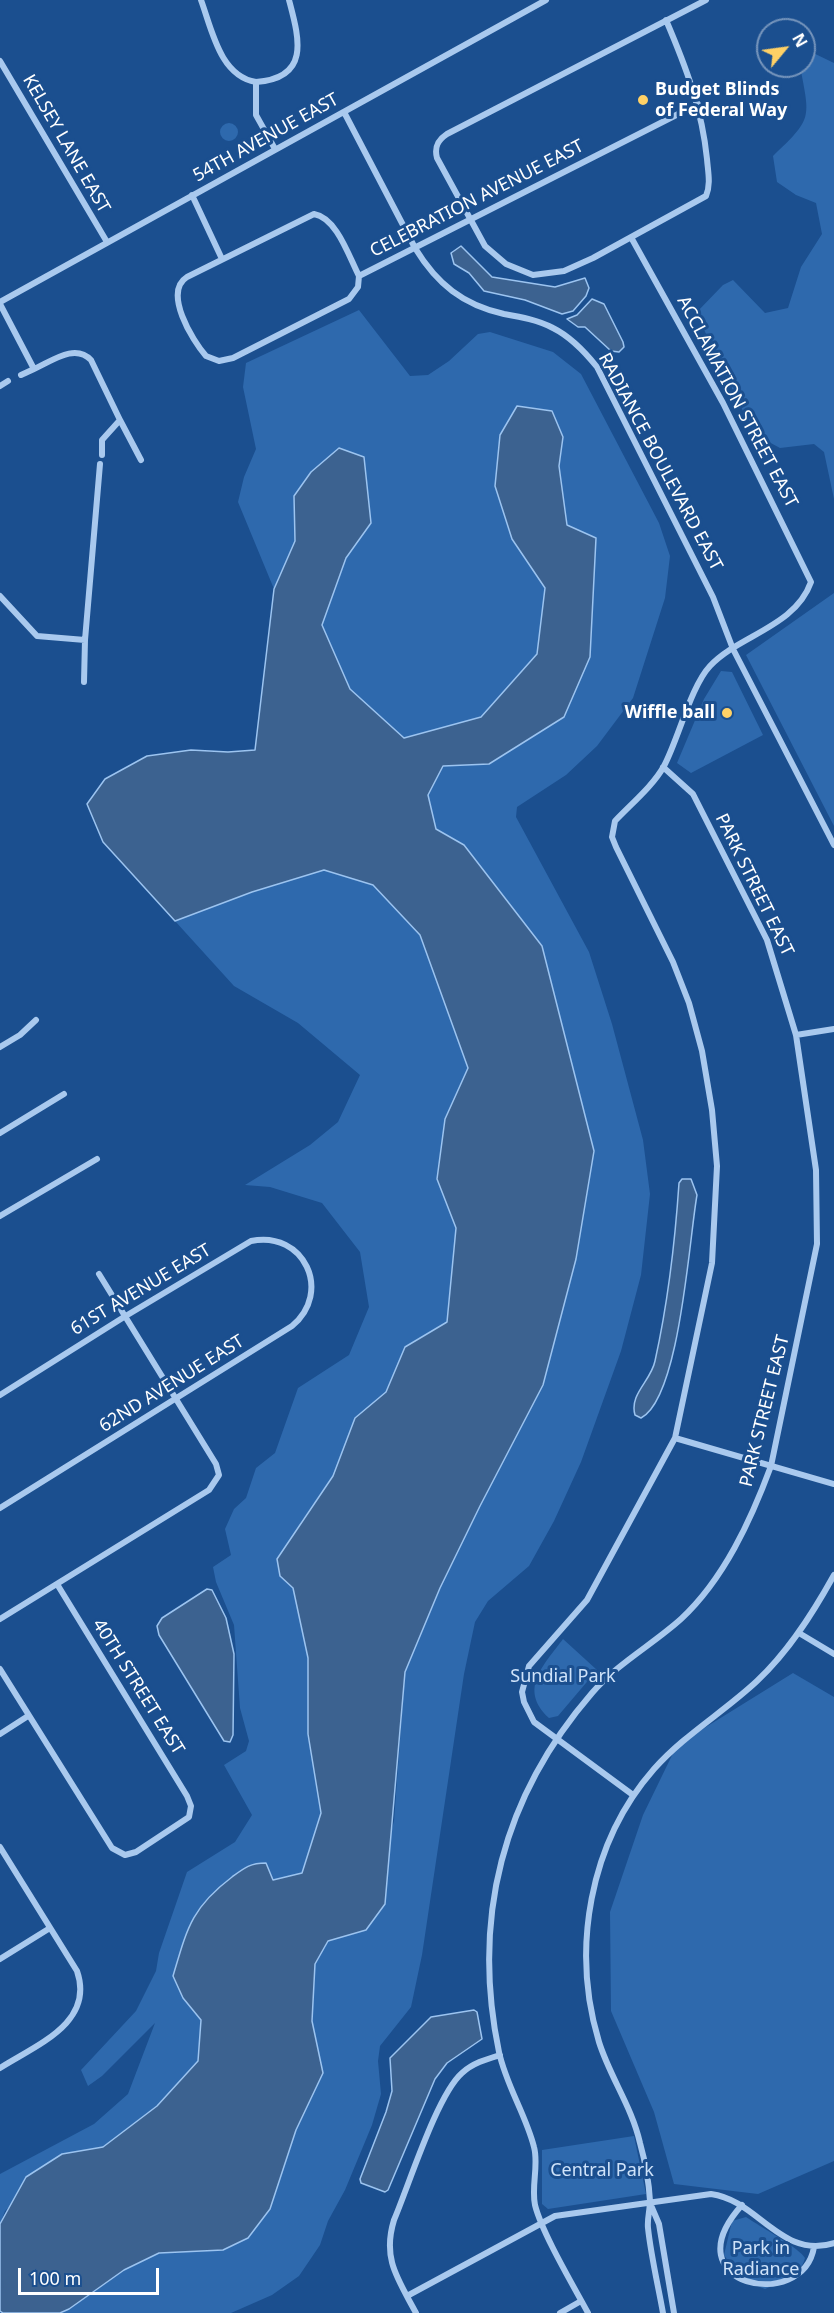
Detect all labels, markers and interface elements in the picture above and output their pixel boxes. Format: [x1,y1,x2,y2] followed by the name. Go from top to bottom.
[756,18,816,78] north arrow
[787,29,813,51] text: N
[18,71,114,217] street label: KELSEY LANE EAST
[655,79,787,122] place label: Budget Blinds of Federal Way
[189,89,343,187] street label: 54TH AVENUE EAST
[636,93,650,107] marker: Budget Blinds of Federal Way
[367,136,587,262] street label: CELEBRATION AVENUE EAST
[672,292,802,512] street label: ACCLAMATION STREET EAST
[593,349,727,575] street label: RADIANCE BOULEVARD EAST
[624,702,715,724] place label: Wiffle ball
[720,706,734,720] marker: Wiffle ball
[710,810,798,960] street label: PARK STREET EAST
[67,1240,215,1340] street label: 61ST AVENUE EAST
[96,1331,248,1437] street label: 62ND AVENUE EAST
[736,1333,794,1489] street label: PARK STREET EAST
[88,1615,188,1759] street label: 40TH STREET EAST
[510,1666,616,1688] park label: Sundial Park
[550,2160,654,2182] park label: Central Park
[722,2238,800,2280] park label: Park in Radiance
[21,2256,162,2294] scale bar
[29,2266,81,2290] text: 100 m

